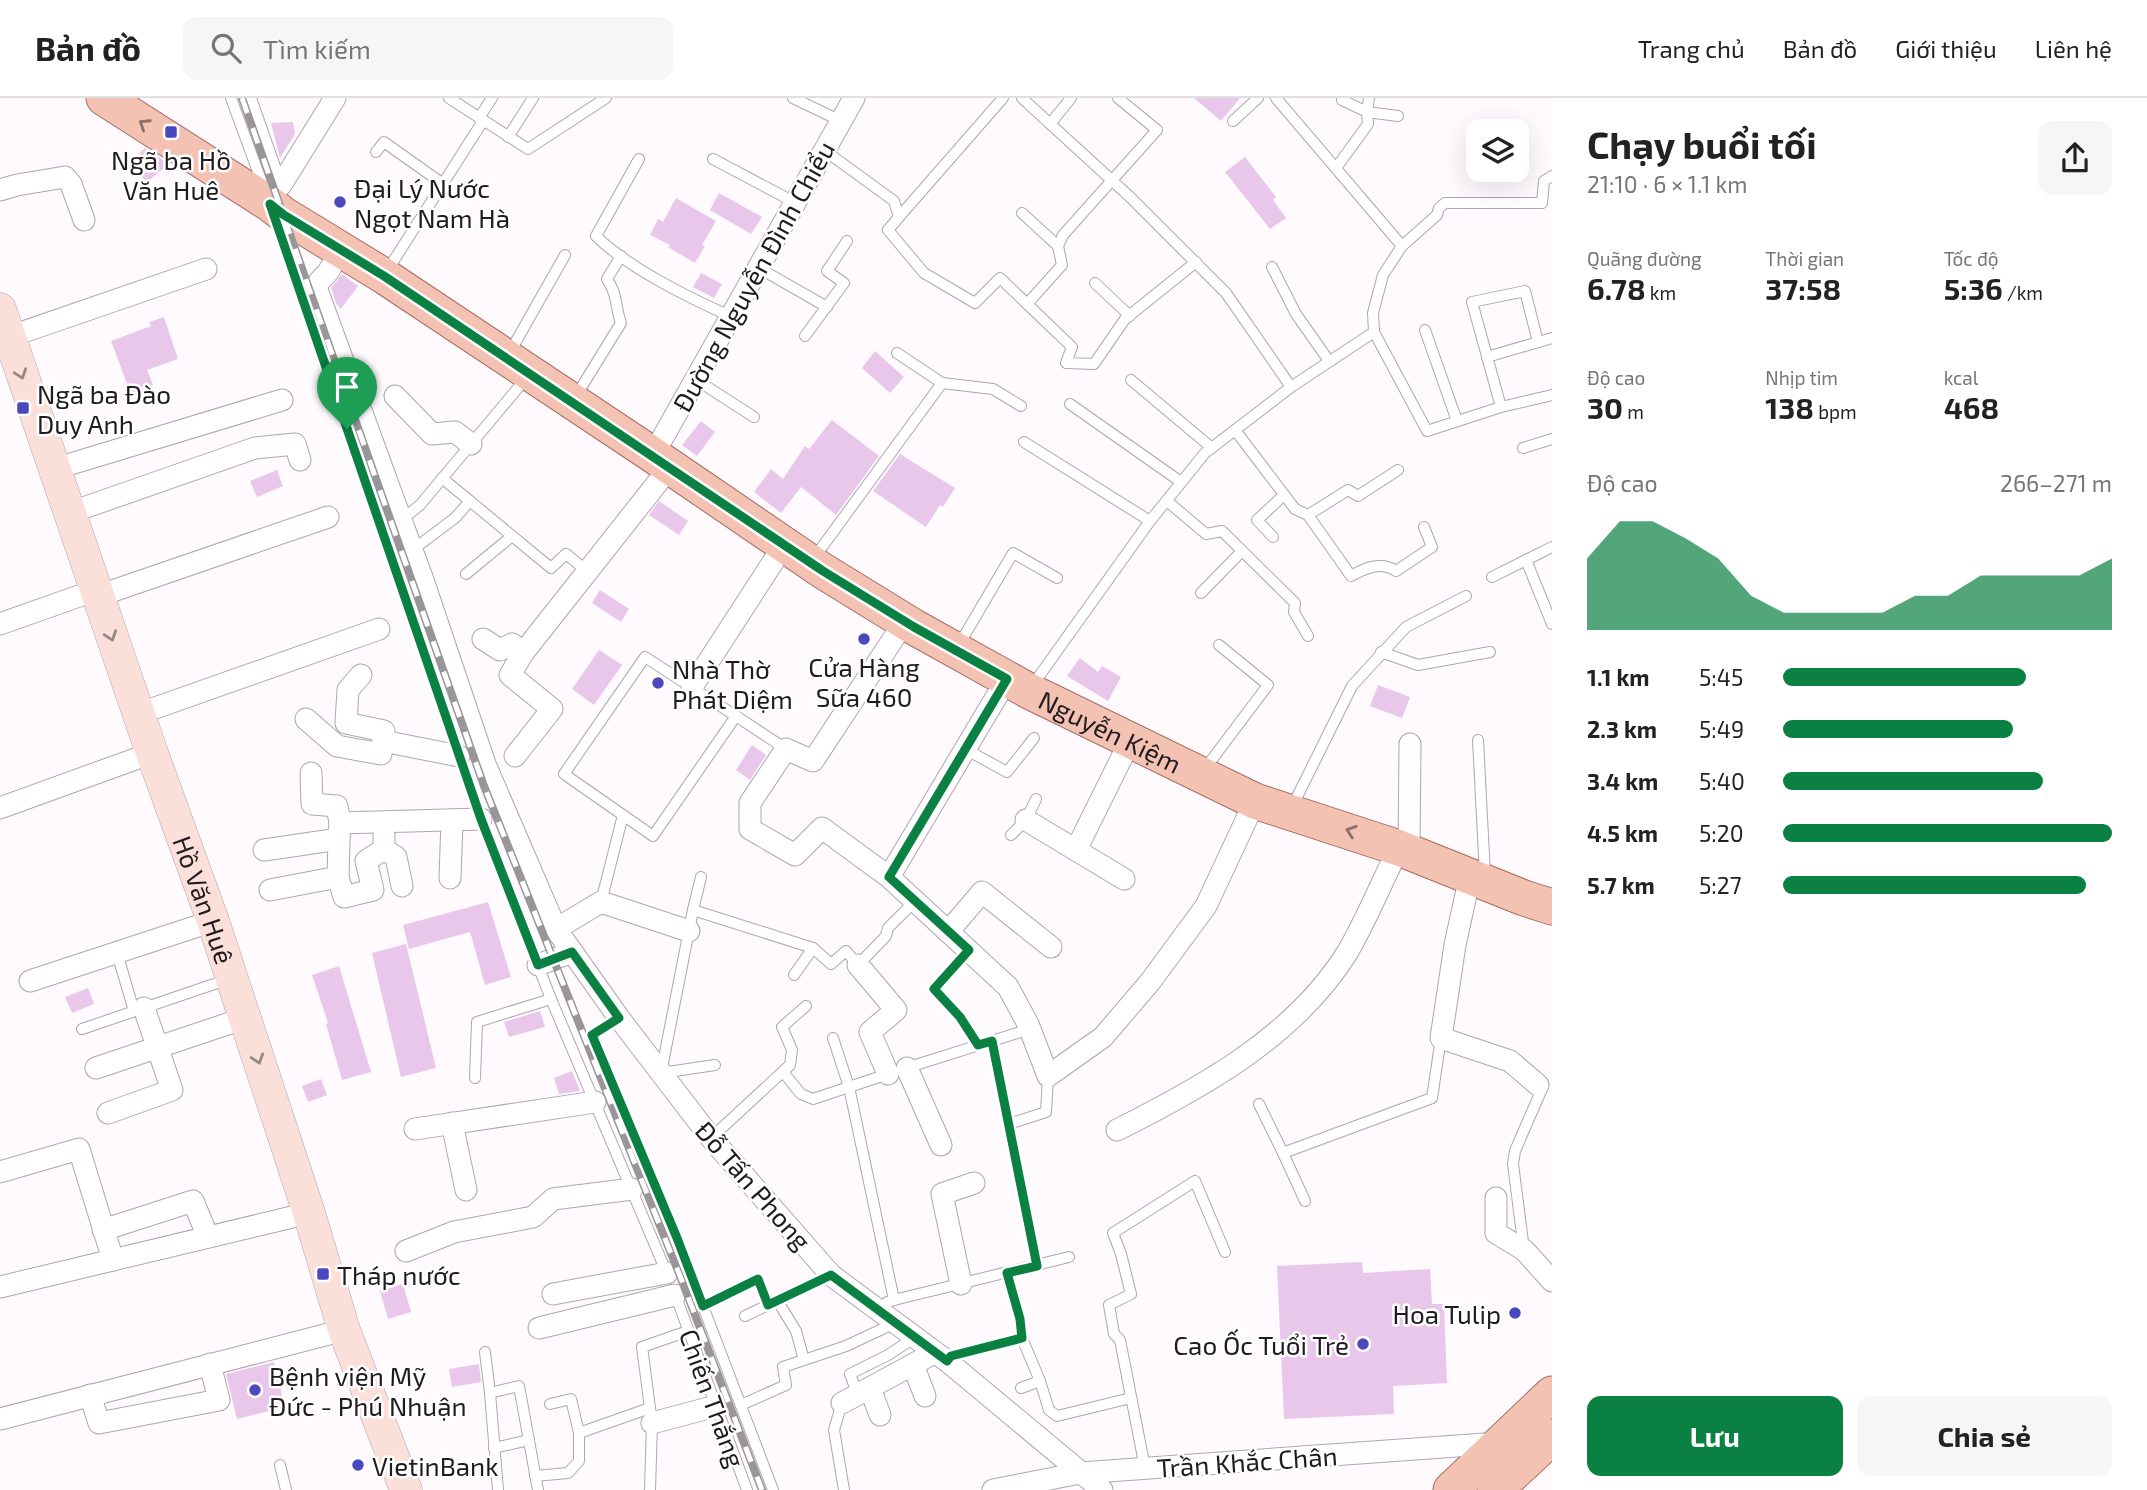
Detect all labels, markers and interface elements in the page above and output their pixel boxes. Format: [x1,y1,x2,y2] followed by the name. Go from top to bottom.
[183,17,673,80] search box
[35,28,141,68] text: Bản đồ
[207,29,245,67] icon: search
[263,33,371,64] text: Tìm kiếm
[1638,34,1745,63] text: Trang chủ
[1783,34,1857,63] text: Bản đồ
[1895,34,1997,63] text: Giới thiệu
[2035,34,2112,63] text: Liên hệ
[1466,119,1529,182] map controls
[1466,119,1529,182] button: layers
[139,120,152,132] one-way arrow
[1587,121,1817,167] text: Chạy buổi tối
[2038,121,2112,195] button: share
[163,124,179,140] marker: Ngã ba Hồ Văn Huê
[666,135,840,417] street label: Đường Nguyễn Đình Chiểu
[111,144,231,205] place label: Ngã ba Hồ Văn Huê
[1587,170,1747,198] text: 21:10 · 6 × 1.1 km
[354,172,510,233] place label: Đại Lý Nước Ngọt Nam Hà
[332,194,348,210] marker: Đại Lý Nước Ngọt Nam Hà
[1587,247,1702,270] text: Quãng đường
[1765,247,1844,270] text: Thời gian
[1944,247,1998,270] text: Tốc độ
[1587,270,1646,306] text: 6.78
[1765,270,1841,306] text: 37:58
[1944,270,2003,306] text: 5:36
[1646,281,1676,304] text: km
[2003,281,2043,304] text: /km
[317,357,377,429] pin
[1587,366,1645,389] text: Độ cao
[1765,366,1838,389] text: Nhịp tim
[1944,366,1978,389] text: kcal
[13,368,27,380] one-way arrow
[328,368,366,406] icon: arrive
[37,378,171,439] place label: Ngã ba Đào Duy Anh
[1587,389,1623,425] text: 30
[1765,389,1814,425] text: 138
[1944,389,1999,425] text: 468
[15,400,31,416] marker: Ngã ba Đào Duy Anh
[1623,400,1644,423] text: m
[1814,400,1857,423] text: bpm
[1587,469,1658,497] text: Độ cao
[2000,469,2112,497] text: 266–271 m
[103,629,117,641] one-way arrow
[856,631,872,647] marker: Cửa Hàng Sữa 460
[808,651,920,712] place label: Cửa Hàng Sữa 460
[672,653,793,714] place label: Nhà Thờ Phát Diệm
[1587,663,1650,691] text: 1.1 km
[1699,663,1743,691] text: 5:45
[650,675,666,691] marker: Nhà Thờ Phát Diệm
[1034,683,1187,779] street label: Nguyễn Kiệm
[1587,715,1657,743] text: 2.3 km
[1699,715,1744,743] text: 5:49
[1587,767,1658,795] text: 3.4 km
[1699,767,1745,795] text: 5:40
[1587,819,1658,847] text: 4.5 km
[1699,819,1744,847] text: 5:20
[1345,825,1357,839] one-way arrow
[168,831,241,968] street label: Hồ Văn Huê
[1587,871,1655,899] text: 5.7 km
[1699,871,1741,899] text: 5:27
[250,1052,264,1064] one-way arrow
[690,1114,818,1256] street label: Đỗ Tấn Phong
[337,1259,461,1290] place label: Tháp nước
[315,1266,331,1282] marker: Tháp nước
[1393,1298,1501,1329] place label: Hoa Tulip
[1507,1305,1523,1321] marker: Hoa Tulip
[674,1325,752,1471] street label: Chiến Thắng
[1173,1328,1349,1360] place label: Cao Ốc Tuổi Trẻ
[1355,1336,1371,1352] marker: Cao Ốc Tuổi Trẻ
[269,1360,467,1421] place label: Bệnh viện Mỹ Đức - Phú Nhuận
[247,1382,263,1398] marker: Bệnh viện Mỹ Đức - Phú Nhuận
[1587,1396,1843,1476] button: Lưu
[1857,1396,2112,1476] button: Chia sẻ
[1156,1439,1338,1483] street label: Trần Khắc Chân
[372,1450,498,1481] place label: VietinBank
[350,1457,366,1473] marker: VietinBank

